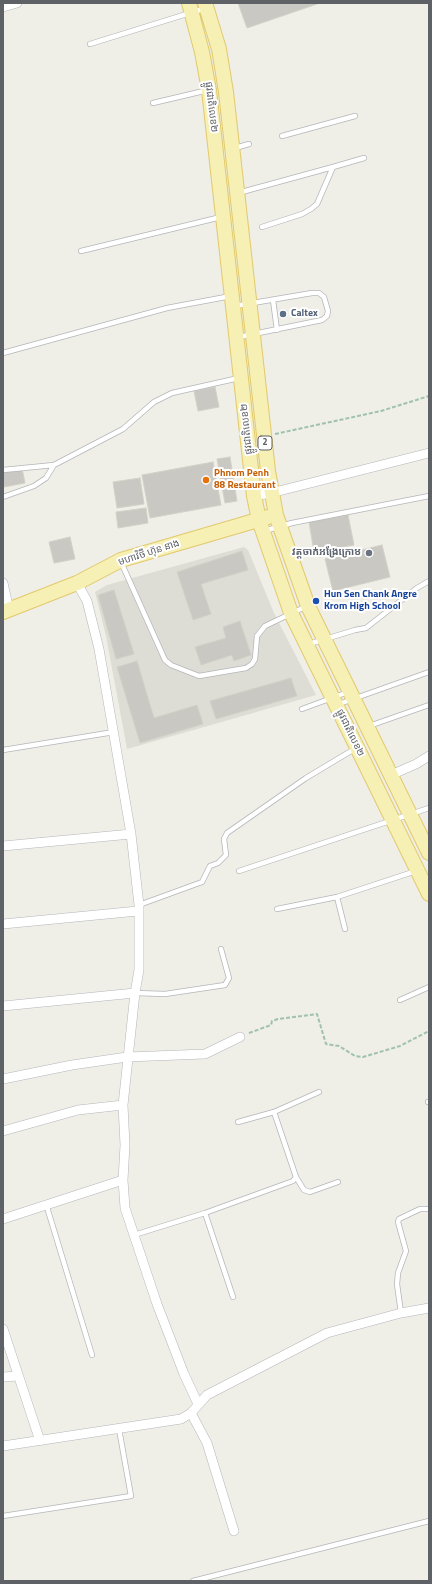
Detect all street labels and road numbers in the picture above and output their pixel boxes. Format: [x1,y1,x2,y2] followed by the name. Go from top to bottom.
[202,81,220,133] street label: ផ្លូវជាតិលេខ២
[238,403,256,455] street label: ផ្លូវជាតិលេខ២
[258,436,272,450] road number: 2
[117,537,181,569] street label: មហាវិថី ហ៊ុន នាង
[333,707,367,759] street label: ផ្លូវជាតិលេខ២

